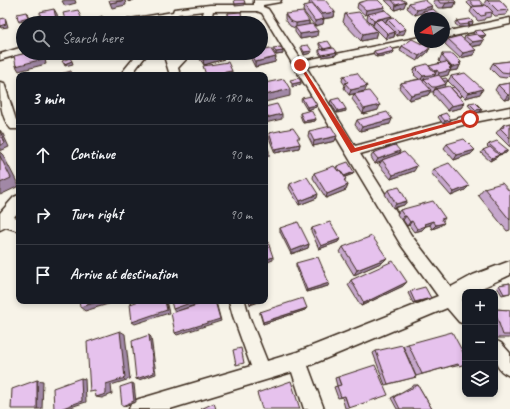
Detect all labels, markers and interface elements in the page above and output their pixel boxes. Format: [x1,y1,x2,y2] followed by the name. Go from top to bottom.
[414,12,450,48] north arrow
[16,16,268,60] search box
[30,27,52,49] icon: search
[62,29,123,48] text: Search here
[291,56,309,74] route end
[32,88,65,109] text: 3 min
[193,90,252,106] text: Walk · 180 m
[461,110,479,128] route start
[32,144,54,166] icon: ahead
[70,145,115,164] text: Continue
[230,147,252,163] text: 90 m
[32,204,54,226] icon: right
[70,205,123,224] text: Turn right
[230,207,252,223] text: 90 m
[32,264,54,286] icon: arrive
[70,265,177,284] text: Arrive at destination
[462,289,498,397] map controls
[462,289,498,325] button: +
[462,325,498,361] button: −
[462,361,498,397] button: layers

